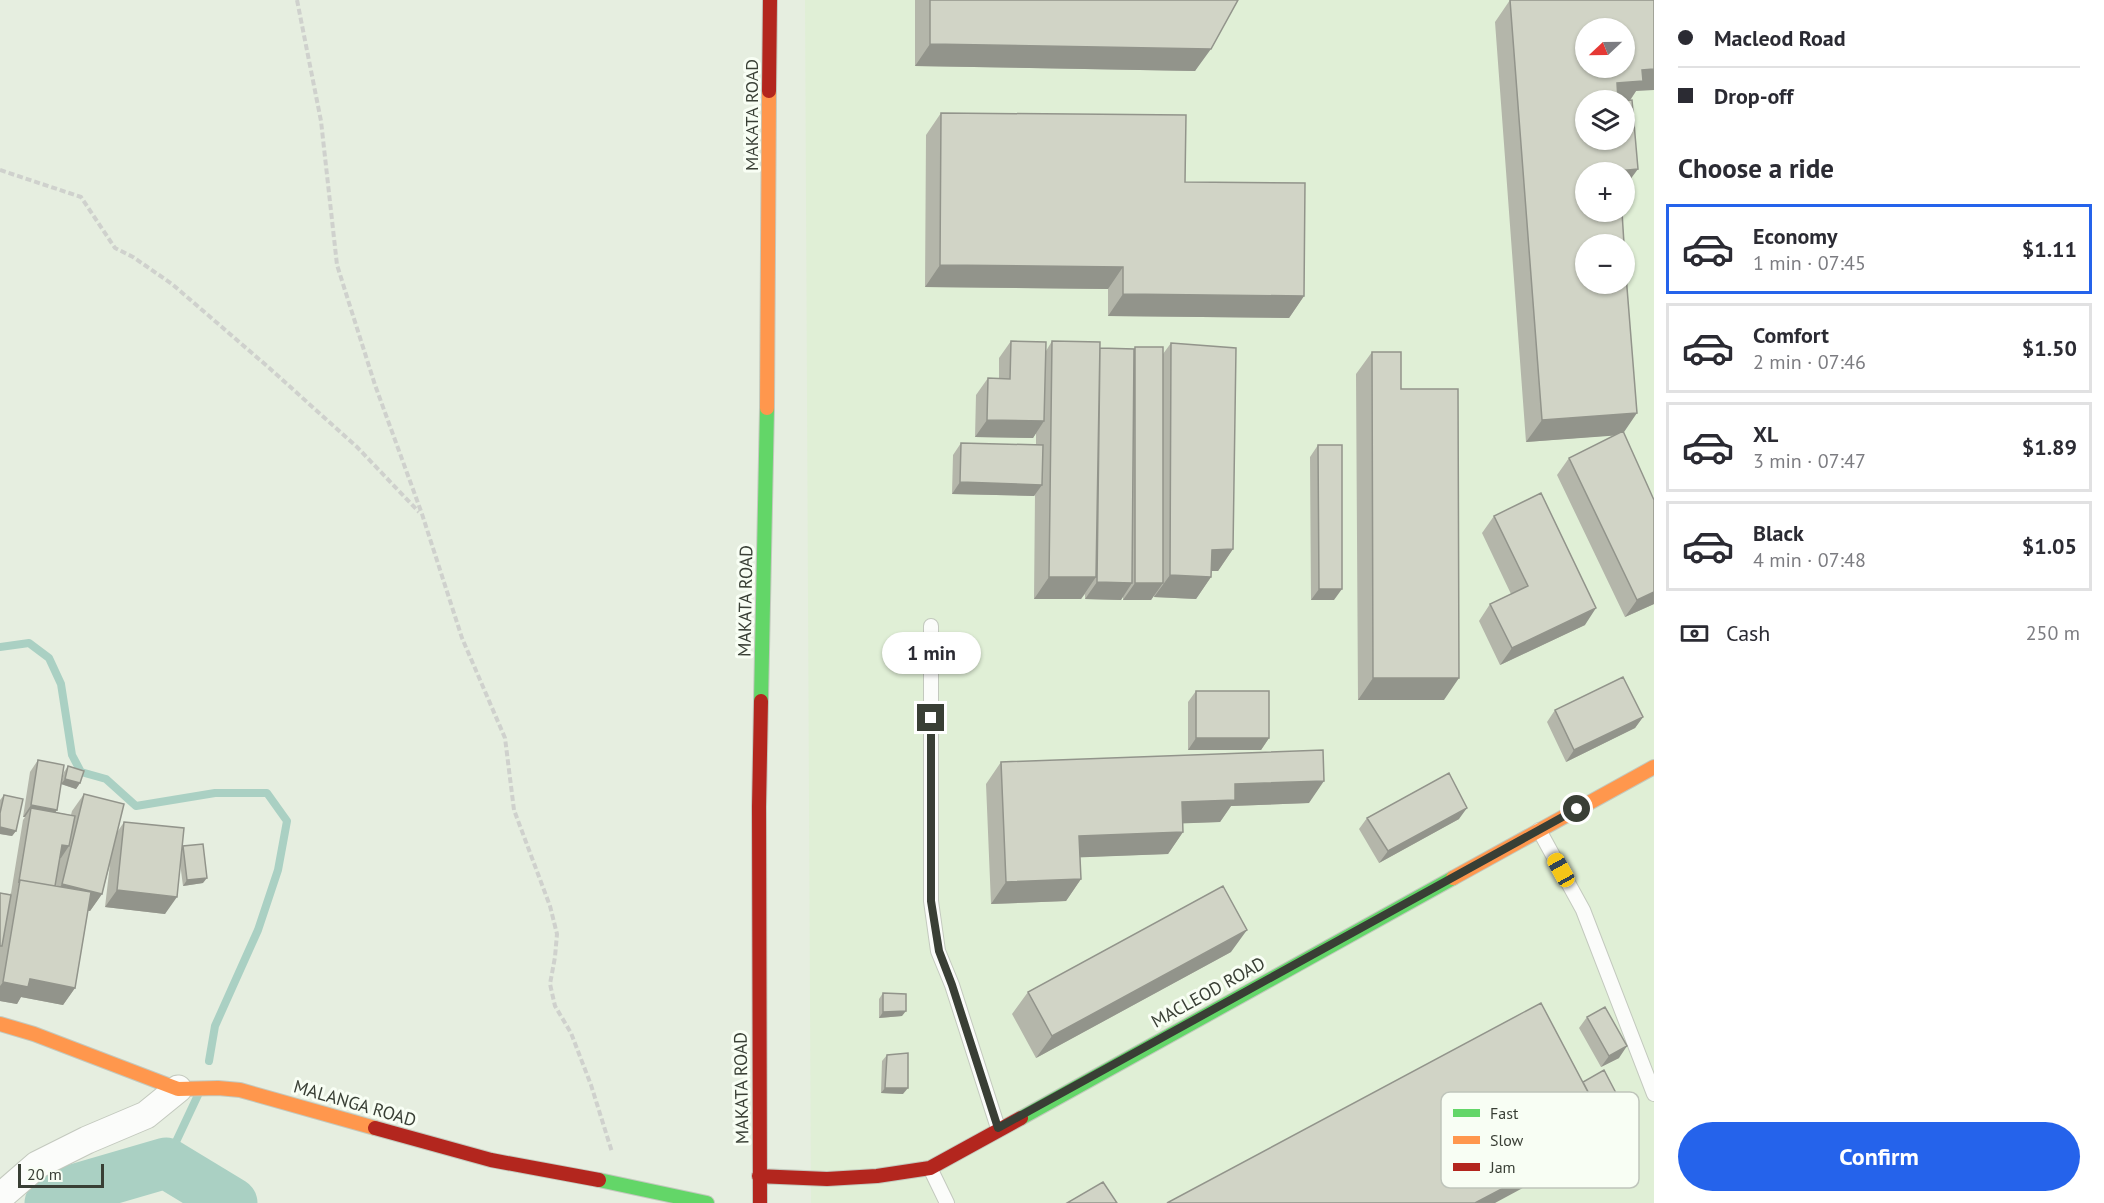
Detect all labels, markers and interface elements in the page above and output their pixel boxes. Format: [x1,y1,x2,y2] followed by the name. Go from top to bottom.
[1575,18,1635,78] north arrow
[1575,18,1635,294] map controls
[1714,24,1846,52] text: Macleod Road
[740,59,763,171] street label: MAKATA ROAD
[1714,82,1793,110] text: Drop-off
[1575,90,1635,150] button: layers
[1678,151,1834,185] text: Choose a ride
[1575,162,1635,222] button: +
[1681,222,1735,276] icon: car
[1753,222,1837,250] text: Economy
[1575,234,1635,294] button: −
[2022,235,2077,263] text: $1.11
[1753,250,1866,276] text: 1 min · 07:45
[1681,321,1735,375] icon: car
[1753,321,1829,349] text: Comfort
[2022,334,2077,362] text: $1.50
[1753,349,1866,375] text: 2 min · 07:46
[1681,420,1735,474] icon: car
[1753,420,1778,448] text: XL
[2022,433,2077,461] text: $1.89
[1753,448,1866,474] text: 3 min · 07:47
[1681,519,1735,573] icon: car
[1753,519,1804,547] text: Black
[2022,532,2077,560] text: $1.05
[733,545,757,657] street label: MAKATA ROAD
[1753,547,1866,573] text: 4 min · 07:48
[1678,617,1711,650] icon: cash
[1726,619,1770,647] text: Cash
[2026,620,2080,646] text: 250 m
[882,631,980,673] callout: 1 min
[907,640,956,666] text: 1 min
[917,704,944,731] route end
[1563,795,1590,822] route start
[1544,850,1578,890] car
[1147,951,1269,1033] street label: MACLEOD ROAD
[729,1032,753,1144] street label: MAKATA ROAD
[291,1075,419,1131] street label: MALANGA ROAD
[1441,1092,1639,1188] legend
[1490,1103,1519,1123] text: Fast
[1678,1122,2080,1191] button: Confirm
[1490,1130,1524,1150] text: Slow
[1489,1157,1516,1177] text: Jam
[18,1161,104,1188] scale bar
[27,1164,62,1184] text: 20 m

